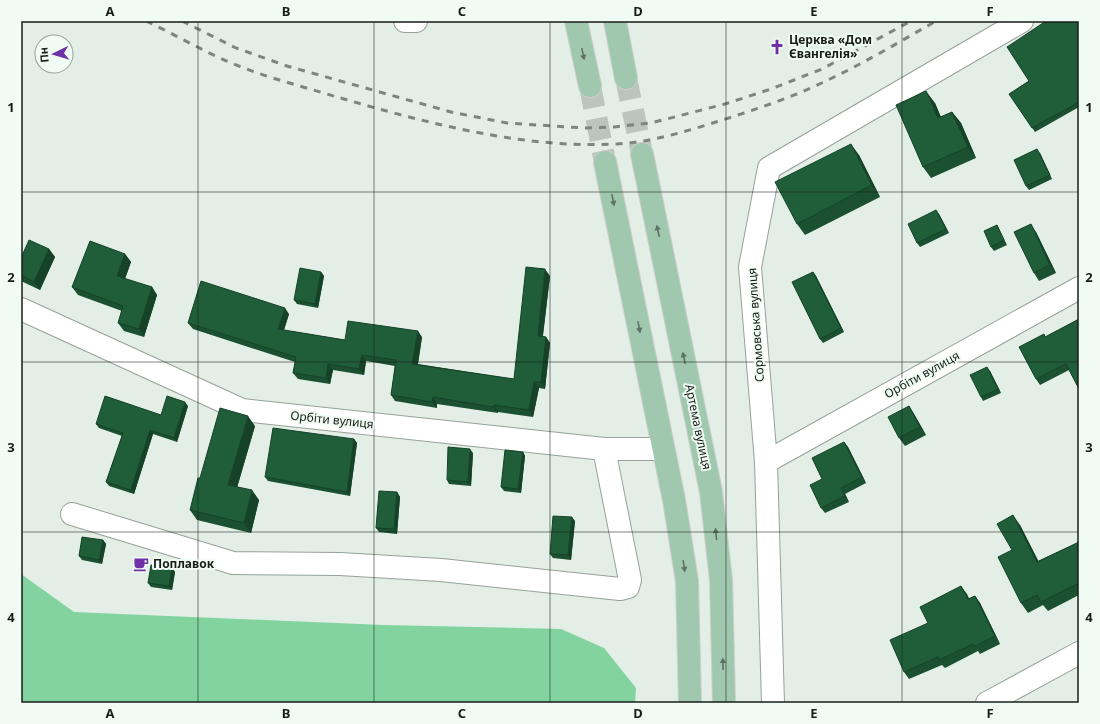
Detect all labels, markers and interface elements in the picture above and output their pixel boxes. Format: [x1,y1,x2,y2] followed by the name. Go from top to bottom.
[106,2,115,20] text: A
[282,2,290,20] text: B
[458,2,466,20] text: C
[633,2,643,20] text: D
[810,2,818,20] text: E
[986,2,994,20] text: F
[789,31,872,62] place label: Церква «Дом Євангелія»
[34,34,74,74] north arrow
[768,38,786,56] church icon: Церква «Дом Євангелія»
[35,46,52,63] text: Пн
[580,47,586,60] one-way arrow
[7,98,15,116] text: 1
[1085,98,1093,116] text: 1
[610,194,616,206] one-way arrow
[654,225,660,237] one-way arrow
[743,267,768,383] street label: Сормовська вулиця
[7,268,15,286] text: 2
[1085,268,1093,286] text: 2
[636,321,642,334] one-way arrow
[881,347,963,402] street label: Орбіти вулиця
[681,352,687,364] one-way arrow
[681,383,716,471] street label: Артема вулиця
[290,407,375,432] street label: Орбіти вулиця
[7,438,15,456] text: 3
[1085,438,1093,456] text: 3
[713,528,719,540] one-way arrow
[132,555,150,573] cafe icon: Поплавок
[153,555,215,572] place label: Поплавок
[681,560,687,572] one-way arrow
[7,608,15,626] text: 4
[1085,608,1093,626] text: 4
[720,657,726,670] one-way arrow
[106,704,115,722] text: A
[282,704,290,722] text: B
[458,704,466,722] text: C
[633,704,643,722] text: D
[810,704,818,722] text: E
[986,704,994,722] text: F

